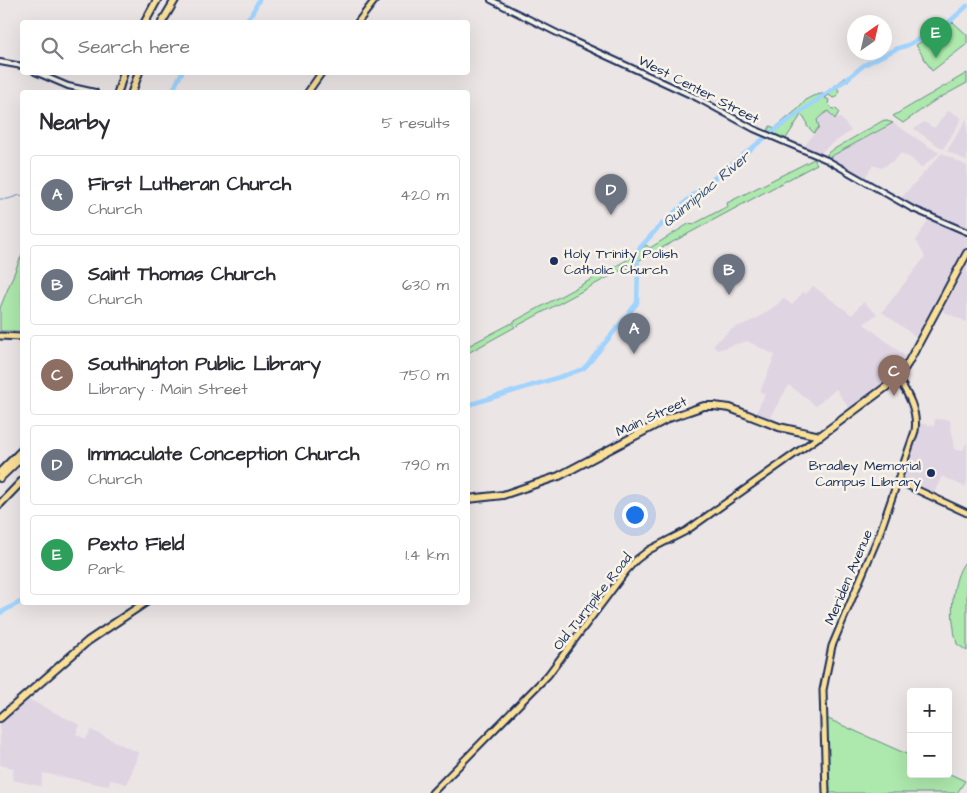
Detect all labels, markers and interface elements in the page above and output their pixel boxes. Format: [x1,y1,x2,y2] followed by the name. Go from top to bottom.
[847,15,892,60] north arrow
[920,17,952,58] pin: E
[20,20,470,75] search box
[38,34,66,62] icon: search
[78,34,190,61] text: Search here
[635,51,763,129] street label: West Center Street
[40,108,110,137] text: Nearby
[382,112,450,134] text: 5 results
[658,145,756,232] water label: Quinnipiac River
[88,171,291,198] text: First Lutheran Church
[595,174,627,215] pin: D
[52,184,62,206] text: A
[400,184,449,206] text: 420 m
[88,198,142,220] text: Church
[564,244,678,280] place label: Holy Trinity Polish Catholic Church
[713,254,745,295] pin: B
[548,255,560,267] marker: Holy Trinity Polish Catholic Church
[88,261,276,288] text: Saint Thomas Church
[51,274,63,296] text: B
[402,274,449,296] text: 630 m
[88,288,142,310] text: Church
[618,313,650,354] pin: A
[88,351,321,378] text: Southington Public Library
[878,355,910,396] pin: C
[51,364,63,386] text: C
[399,364,449,386] text: 750 m
[88,378,248,400] text: Library · Main Street
[612,392,691,442] street label: Main Street
[88,441,359,468] text: Immaculate Conception Church
[52,454,62,476] text: D
[401,454,449,476] text: 790 m
[809,456,921,492] place label: Bradley Memorial Campus Library
[925,467,937,479] marker: Bradley Memorial Campus Library
[88,468,142,490] text: Church
[622,502,648,528] your location
[820,526,878,628] street label: Meriden Avenue
[88,531,184,558] text: Pexto Field
[52,544,62,566] text: E
[405,544,449,566] text: 1.4 km
[548,549,637,655] street label: Old Turnpike Road
[88,558,125,580] text: Park
[907,688,952,778] map controls
[907,688,952,733] button: +
[907,733,952,778] button: −

